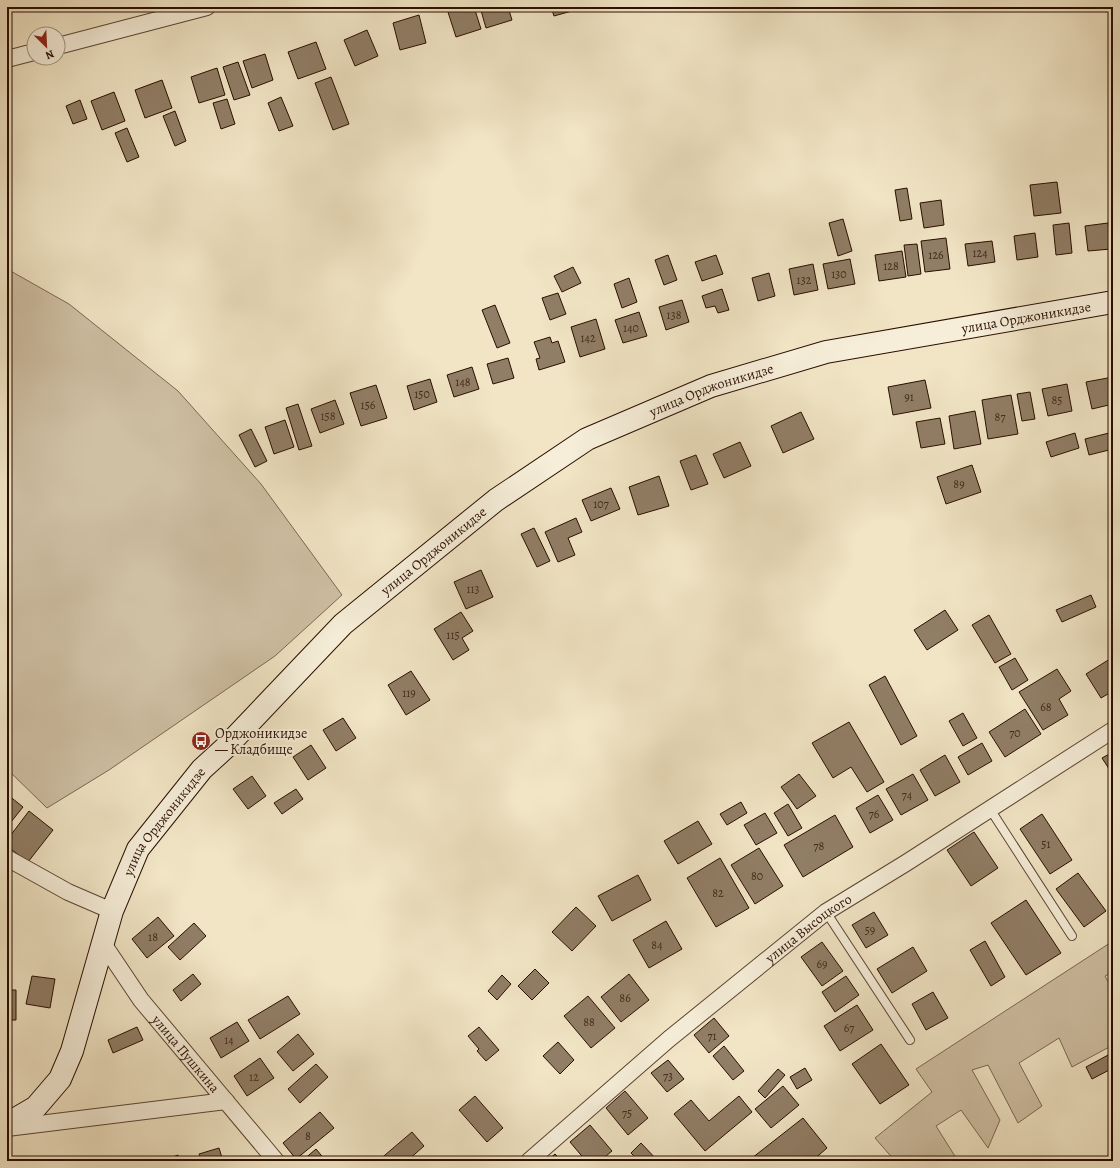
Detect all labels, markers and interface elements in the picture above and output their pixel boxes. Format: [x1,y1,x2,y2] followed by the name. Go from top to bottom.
[26,26,66,66] north arrow
[43,46,57,63] text: N
[972,245,988,261] house number: 124
[928,247,944,263] house number: 126
[883,258,899,274] house number: 128
[831,266,847,282] house number: 130
[797,272,812,288] house number: 132
[959,297,1092,338] street label: улица Орджоникидзе
[667,307,682,323] house number: 138
[623,320,639,336] house number: 140
[580,330,596,346] house number: 142
[645,359,776,421] street label: улица Орджоникидзе
[455,374,471,390] house number: 148
[414,386,430,402] house number: 150
[904,389,914,405] house number: 91
[1052,392,1062,408] house number: 85
[361,397,376,413] house number: 156
[320,408,336,424] house number: 158
[995,409,1006,425] house number: 87
[953,476,965,492] house number: 89
[593,496,610,512] house number: 107
[376,502,490,600] street label: улица Орджоникидзе
[466,581,480,597] house number: 113
[446,627,460,643] house number: 115
[402,685,416,701] house number: 119
[1040,699,1052,715] house number: 68
[214,724,307,759] place label: Орджоникидзе — Кладбище
[1009,725,1021,741] house number: 70
[190,730,212,752] bus stop icon: Орджоникидзе — Кладбище
[118,763,210,880] street label: улица Орджоникидзе
[902,787,913,803] house number: 74
[869,806,880,822] house number: 76
[1041,836,1051,852] house number: 51
[814,838,825,854] house number: 78
[751,868,763,884] house number: 80
[712,885,724,901] house number: 82
[760,889,855,968] street label: улица Высоцкого
[865,922,875,938] house number: 59
[148,929,158,945] house number: 18
[651,937,663,953] house number: 84
[816,956,828,972] house number: 69
[619,990,631,1006] house number: 86
[147,1010,225,1097] street label: улица Пушкина
[583,1014,595,1030] house number: 88
[844,1020,855,1036] house number: 67
[707,1028,717,1044] house number: 71
[224,1032,234,1048] house number: 14
[663,1068,673,1084] house number: 73
[249,1069,259,1085] house number: 12
[622,1105,632,1121] house number: 75
[305,1128,311,1144] house number: 8

